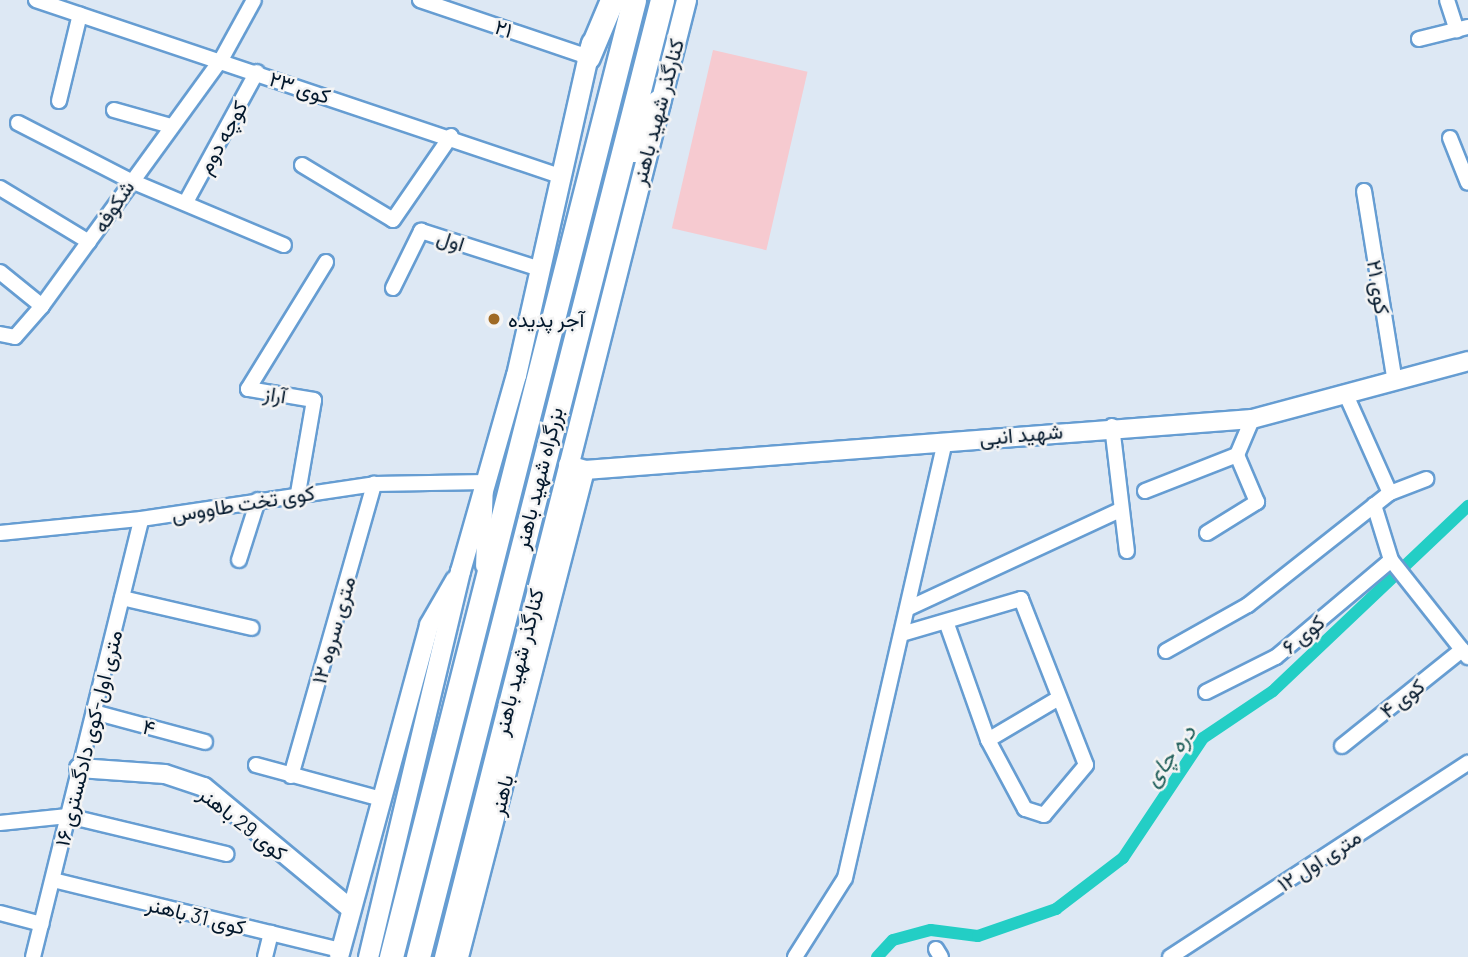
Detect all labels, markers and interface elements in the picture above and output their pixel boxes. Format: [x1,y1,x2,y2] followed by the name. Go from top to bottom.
[492,13,516,43] street label: ۲۱
[625,36,689,188] street label: کنارگذر شهید باهنر
[266,65,334,109] street label: کوی ۲۳
[192,96,252,178] street label: کوچه دوم
[87,175,139,237] street label: شکوفه
[434,224,468,256] street label: اول
[1362,258,1396,316] street label: کوی ۲۱
[508,306,584,332] place label: آجر پدیده
[486,311,502,327] marker: آجر پدیده
[262,380,288,408] street label: آراز
[508,404,568,552] street label: بزرگراه شهید باهنر
[978,418,1064,450] street label: شهید انبی
[170,479,316,527] street label: کوی تخت طاووس
[306,573,360,687] street label: ۱۲ متری سروه
[488,586,548,738] street label: کنارگذر شهید باهنر
[1277,609,1329,659] street label: کوی ۶
[49,627,127,849] street label: ۱۶ متری اول-کوی دادگستری
[1375,673,1429,723] street label: کوی ۴
[140,713,158,741] street label: ۴
[1137,719,1201,791] water label: دره چای
[484,772,518,818] street label: باهنر
[194,781,292,865] street label: کوی 29 باهنر
[1272,824,1366,896] street label: ۱۲ متری اول
[144,891,248,939] street label: کوی 31 باهنر

